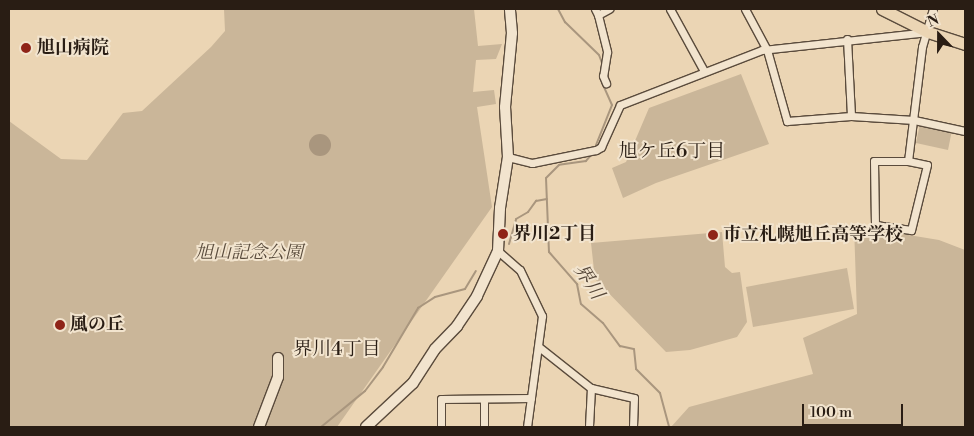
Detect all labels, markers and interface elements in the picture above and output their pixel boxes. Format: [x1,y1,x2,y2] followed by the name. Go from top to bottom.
[914,10,964,60] north arrow
[925,11,942,32] text: N
[37,37,109,59] place label: 旭山病院
[19,41,33,55] marker: 旭山病院
[619,141,725,163] district label: 旭ケ丘6丁目
[513,223,596,245] place label: 界川2丁目
[723,224,903,246] place label: 市立札幌旭丘高等学校
[497,228,509,240] marker: 界川2丁目
[707,229,719,241] marker: 市立札幌旭丘高等学校
[195,242,303,264] park label: 旭山記念公園
[568,260,608,304] water label: 界川
[70,314,124,336] place label: 風の丘
[54,319,66,331] marker: 風の丘
[293,339,381,361] district label: 界川4丁目
[804,394,905,426] scale bar
[810,403,852,422] text: 100 m

